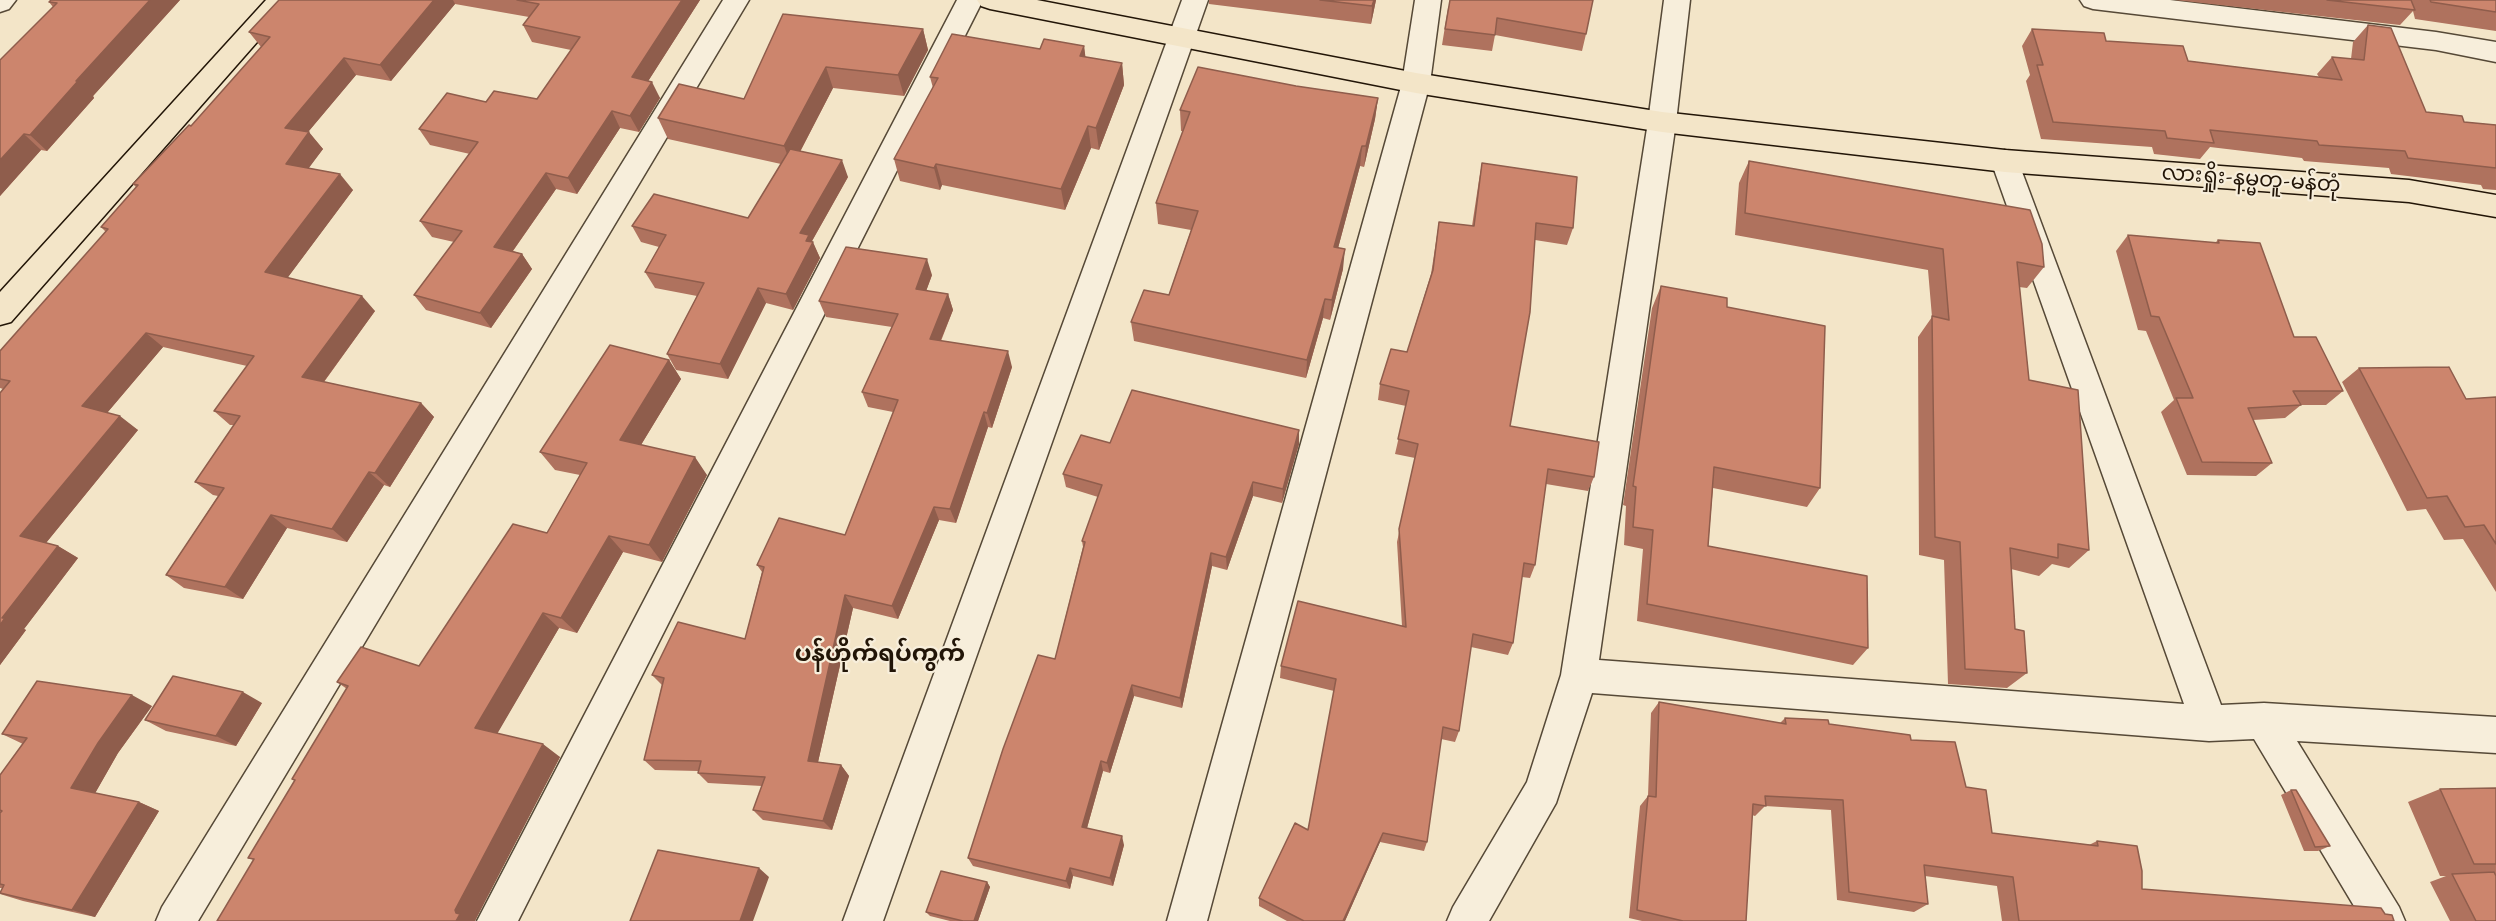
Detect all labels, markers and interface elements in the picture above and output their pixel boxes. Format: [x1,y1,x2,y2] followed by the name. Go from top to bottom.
[2161,161,2341,199] street label: လားရှိုး-နမ္မတူ-မန်တုံ
[795,641,965,669] district label: ပန်ဟိုက်ရပ်ကွက်

